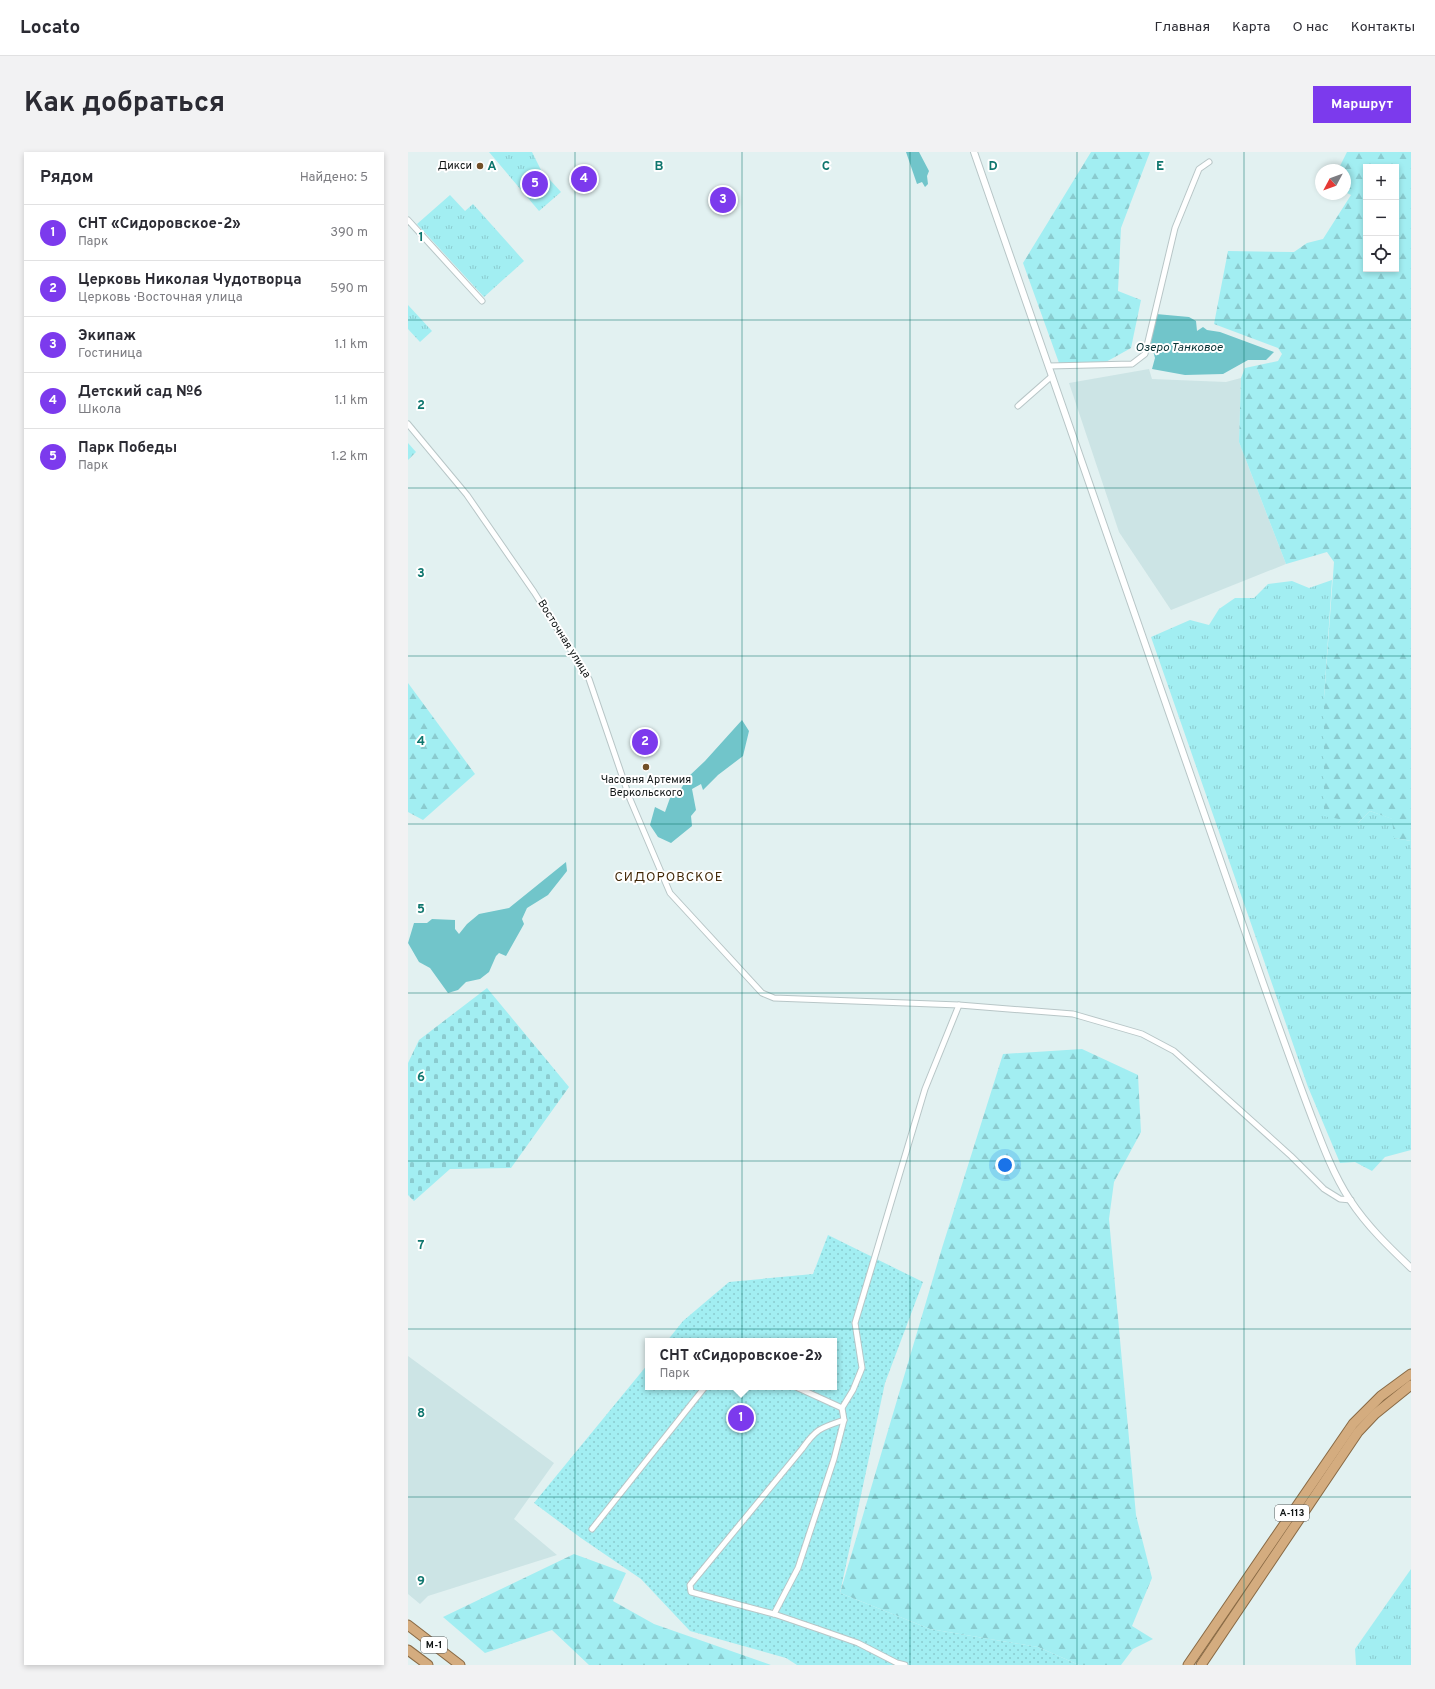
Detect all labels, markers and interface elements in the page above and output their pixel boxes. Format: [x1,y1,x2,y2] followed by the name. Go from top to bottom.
[20,16,80,40] text: Locato
[1155,19,1210,36] text: Главная
[1232,19,1270,36] text: Карта
[1292,19,1329,36] text: О нас
[1351,19,1415,36] text: Контакты
[24,86,225,122] text: Как добраться
[1313,86,1411,123] button: Маршрут
[438,159,472,173] place label: Дикси
[487,159,497,175] text: A
[655,159,664,175] text: B
[822,159,830,175] text: C
[988,159,998,175] text: D
[1156,159,1164,175] text: E
[475,161,485,171] marker: Дикси
[571,164,597,194] pin: 4
[1315,164,1351,200] north arrow
[1363,164,1399,272] map controls
[1363,164,1399,200] button: +
[40,167,93,189] text: Рядом
[522,169,548,199] pin: 5
[300,170,368,186] text: Найдено: 5
[710,185,736,215] pin: 3
[1363,200,1399,236] button: −
[78,215,241,234] text: СНТ «Сидоровское-2»
[50,225,56,241] text: 1
[330,225,368,241] text: 390 m
[418,230,424,246] text: 1
[78,234,108,250] text: Парк
[1363,236,1399,272] button: locate
[78,271,302,290] text: Церковь Николая Чудотворца
[49,281,57,297] text: 2
[330,281,368,297] text: 590 m
[78,290,243,306] text: Церковь · Восточная улица
[78,327,136,346] text: Экипаж
[49,337,57,353] text: 3
[334,337,368,353] text: 1.1 km
[1135,340,1223,356] water label: Озеро Танковое
[78,346,142,362] text: Гостиница
[78,383,202,402] text: Детский сад №6
[49,393,57,409] text: 4
[334,393,368,409] text: 1.1 km
[417,398,425,414] text: 2
[78,402,121,418] text: Школа
[78,439,177,458] text: Парк Победы
[49,449,57,465] text: 5
[331,449,368,465] text: 1.2 km
[78,458,108,474] text: Парк
[417,566,425,582] text: 3
[534,597,594,681] street label: Восточная улица
[632,727,658,757] pin: 2
[417,734,425,750] text: 4
[641,762,651,772] marker: Часовня Артемия Веркольского
[601,773,691,800] place label: Часовня Артемия Веркольского
[615,870,723,886] district label: СИДОРОВСКОЕ
[417,902,425,918] text: 5
[417,1070,425,1086] text: 6
[995,1155,1015,1175] your location
[418,1238,425,1254] text: 7
[645,1338,837,1390] popup
[660,1347,822,1366] text: СНТ «Сидоровское-2»
[660,1366,690,1382] text: Парк
[728,1403,754,1433] pin: 1
[417,1406,425,1422] text: 8
[1275,1505,1309,1521] road number: А-113
[417,1574,425,1590] text: 9
[421,1637,447,1653] road number: М-1

